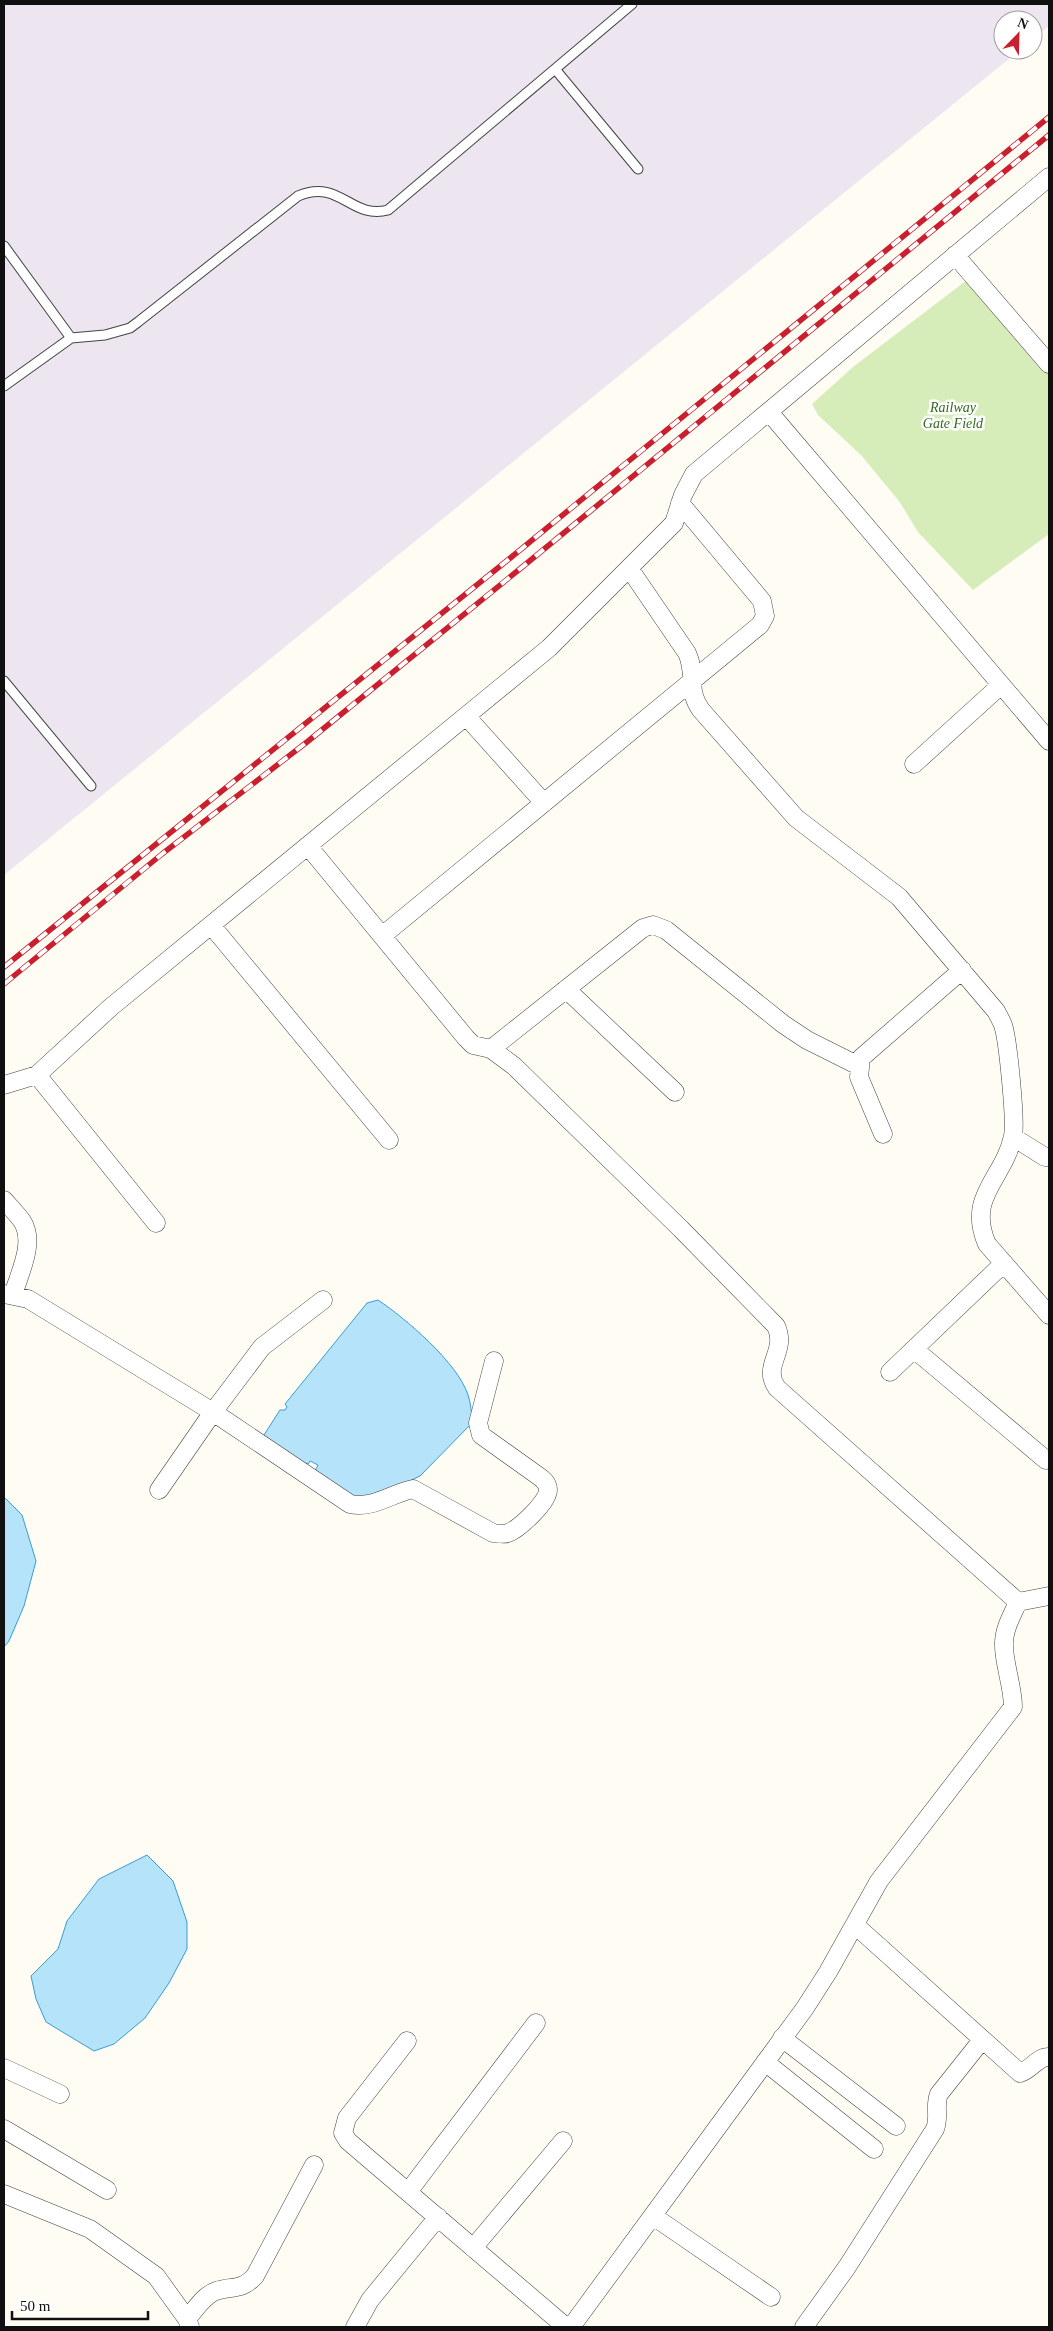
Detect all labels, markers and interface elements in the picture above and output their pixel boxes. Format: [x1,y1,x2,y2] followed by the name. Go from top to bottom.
[993,10,1043,60] north arrow
[1015,15,1030,32] text: N
[923,400,984,431] park label: Railway Gate Field
[12,2288,149,2320] scale bar
[20,2298,51,2314] text: 50 m

